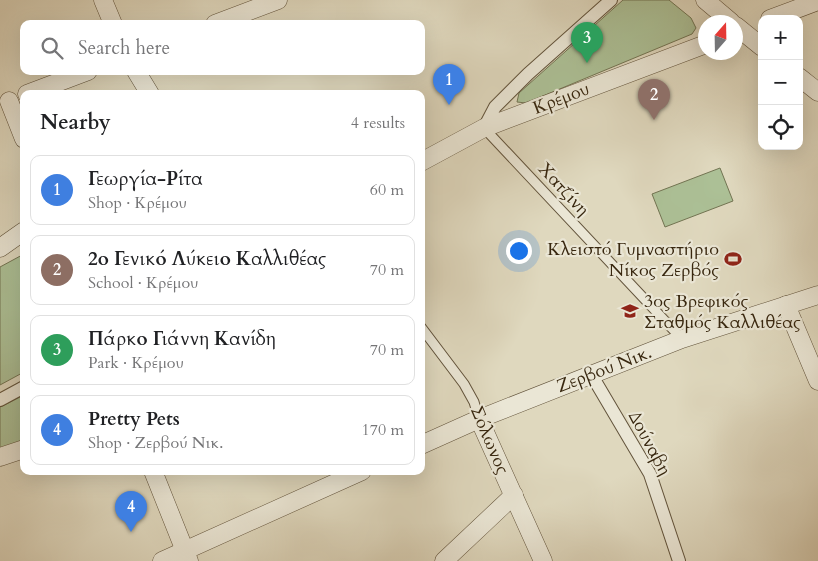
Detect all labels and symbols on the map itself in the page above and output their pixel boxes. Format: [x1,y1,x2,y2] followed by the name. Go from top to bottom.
[698,15,743,60] north arrow
[571,22,603,63] pin: 3
[433,64,465,105] pin: 1
[529,76,593,121] street label: Κρέμου
[638,79,670,120] pin: 2
[532,157,595,222] street label: Χατζίνη
[547,237,719,283] place label: Κλειστό Γυμναστήριο Νίκος Ζερβός
[506,238,532,264] your location
[723,249,743,269] sports icon: Κλειστό Γυμναστήριο Νίκος Ζερβός
[644,289,801,335] place label: 3ος Βρεφικός Σταθμός Καλλιθέας
[620,301,640,321] school or university icon: 3ος Βρεφικός Σταθμός Καλλιθέας
[553,340,655,399] street label: Ζερβού Νικ.
[464,402,515,478] street label: Σόλωνος
[622,407,677,480] street label: Δούναβη
[115,491,147,532] pin: 4

